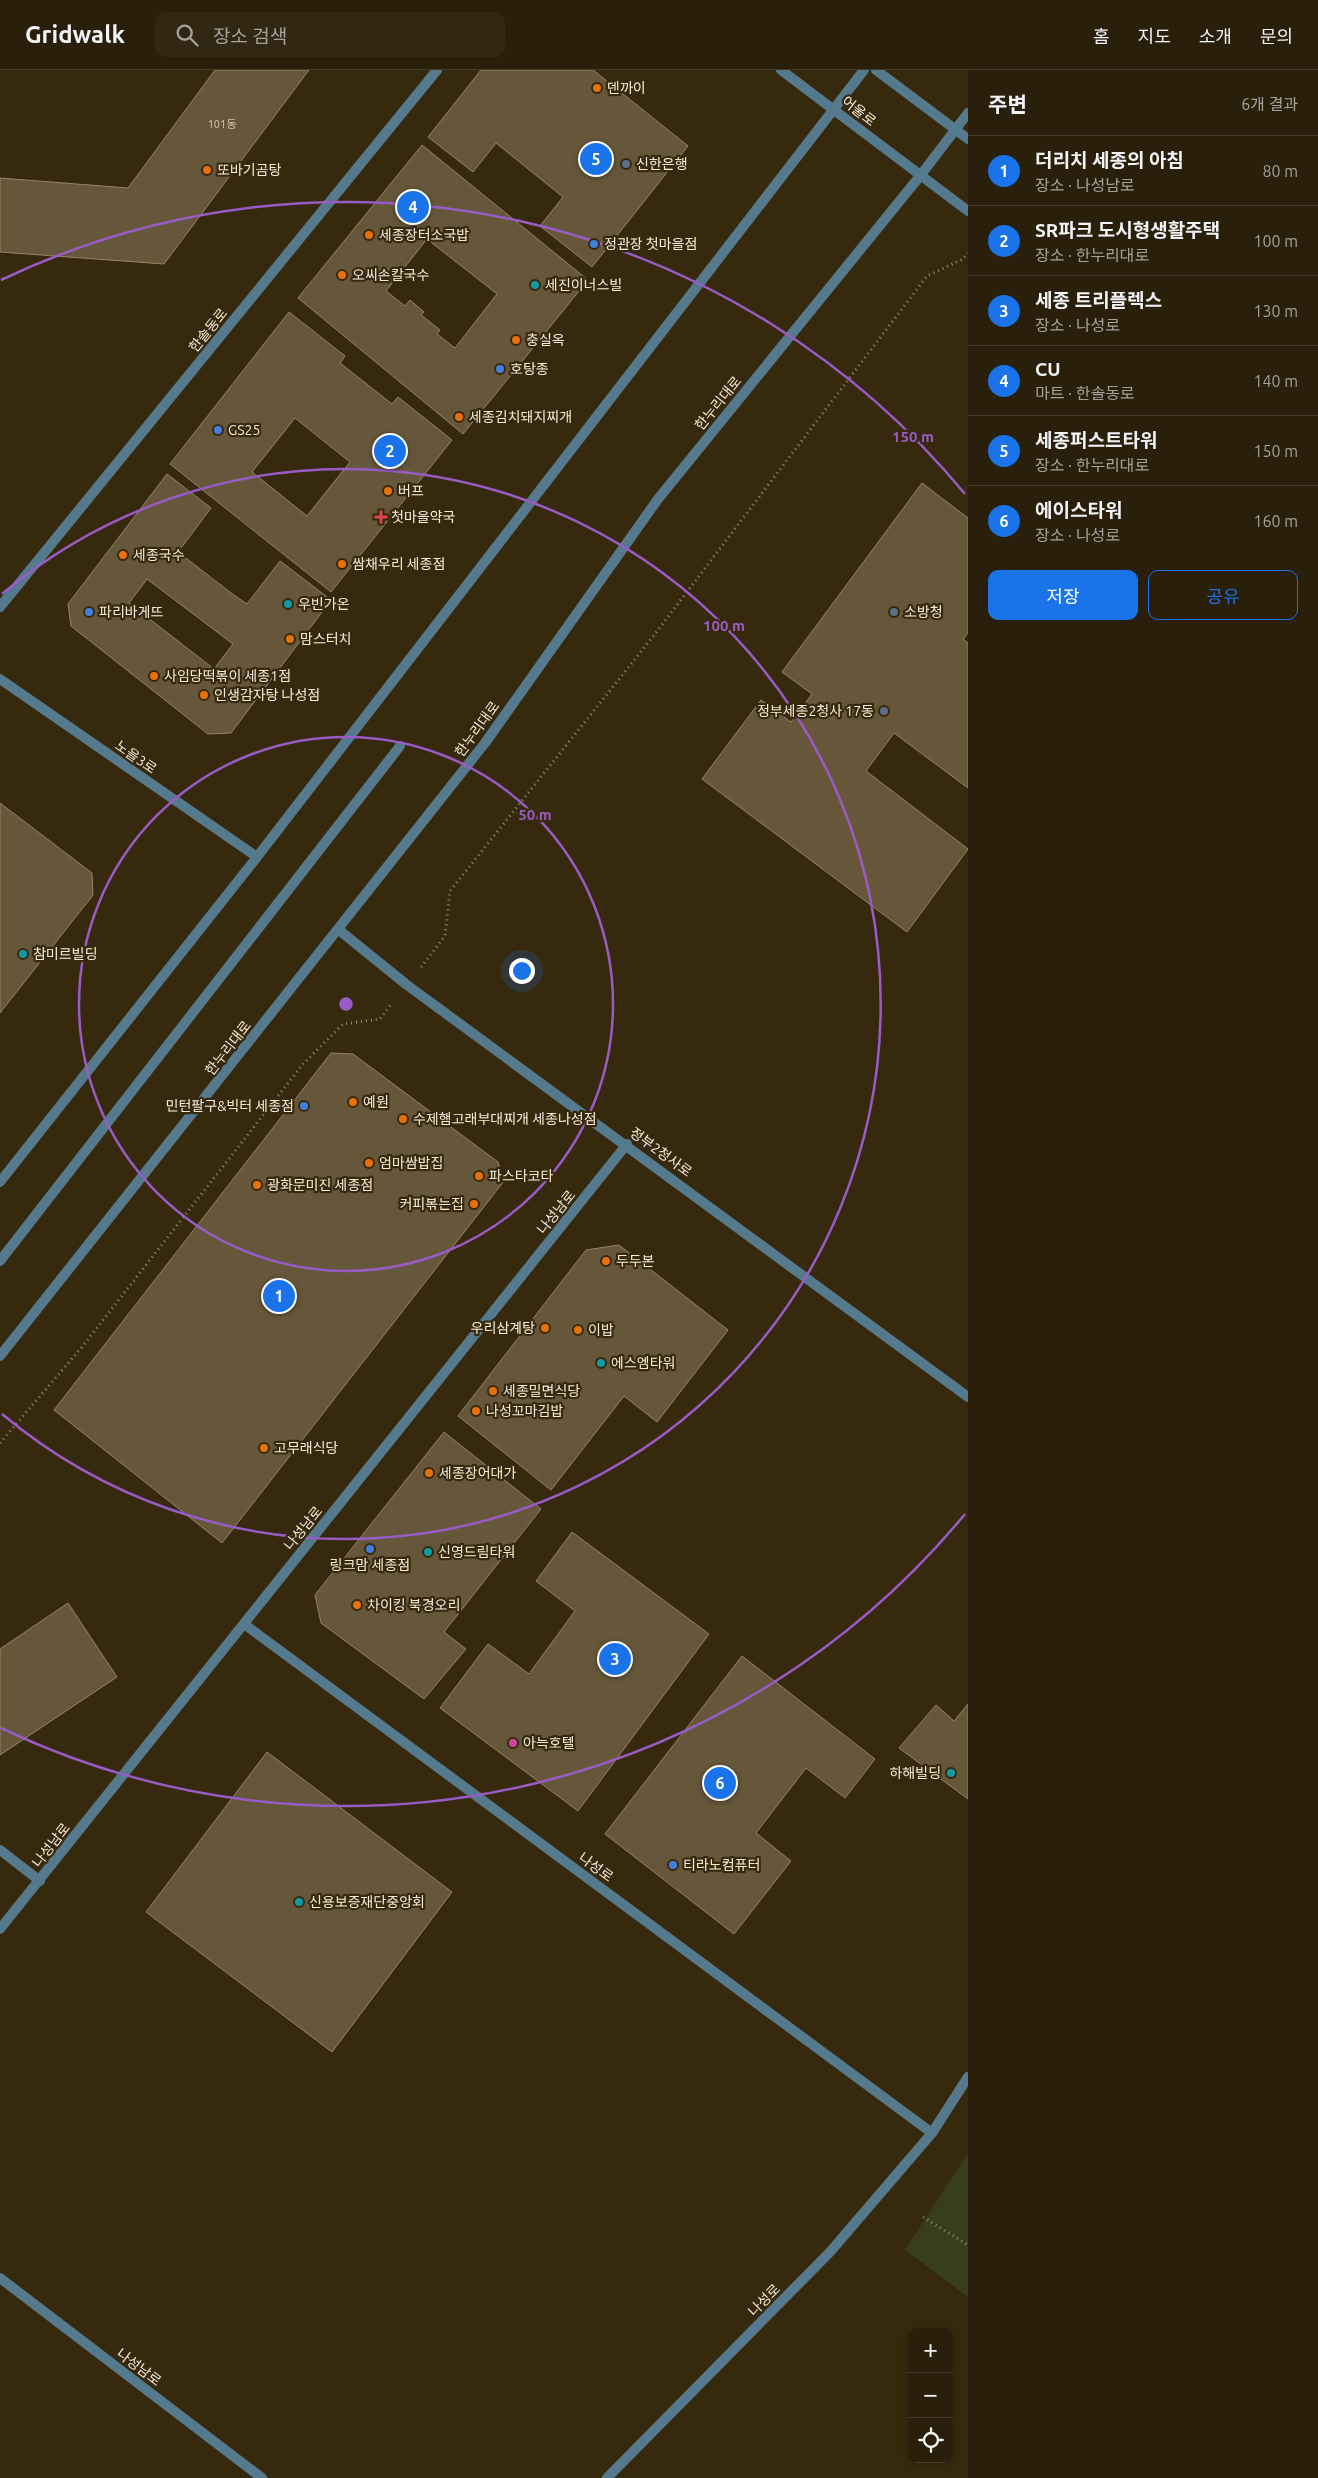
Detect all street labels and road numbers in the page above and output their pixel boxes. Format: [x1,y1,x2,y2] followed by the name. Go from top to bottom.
[839,93,879,129] street label: 어울로
[186,305,231,355] street label: 한솔동로
[692,373,745,433] street label: 한누리대로
[452,698,502,760] street label: 한누리대로
[112,737,160,777] street label: 노을3로
[202,1018,254,1078] street label: 한누리대로
[627,1124,695,1180] street label: 정부2청사로
[534,1187,579,1237] street label: 나성남로
[281,1503,326,1553] street label: 나성남로
[29,1820,73,1870] street label: 나성남로
[576,1849,616,1885] street label: 나성로
[745,2281,783,2319] street label: 나성로
[114,2345,164,2389] street label: 나성남로

